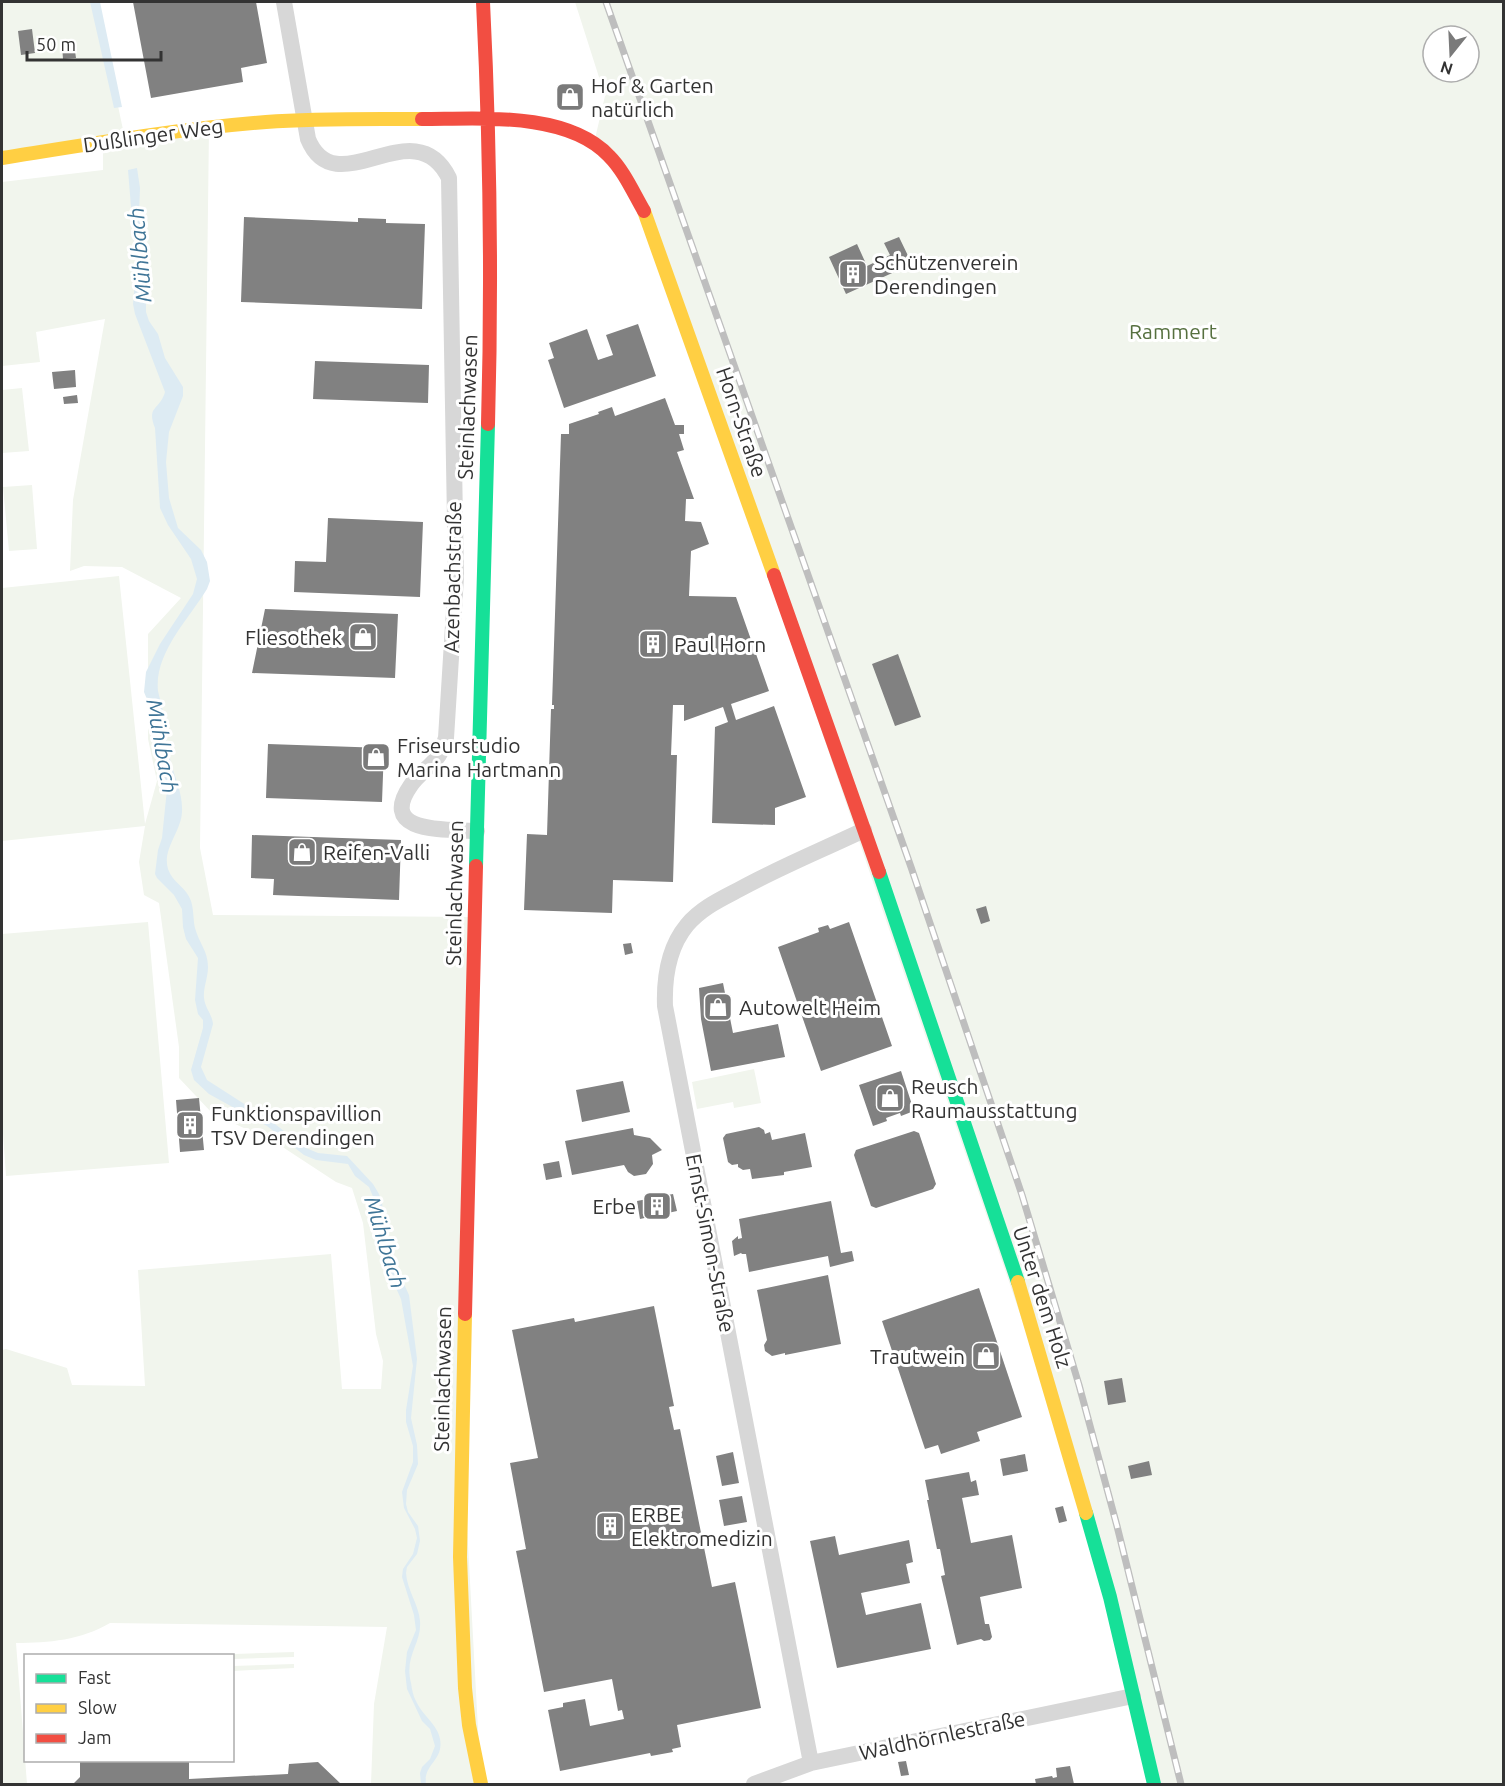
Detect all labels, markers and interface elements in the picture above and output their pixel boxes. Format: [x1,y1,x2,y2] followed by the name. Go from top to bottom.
[27,24,160,62] scale bar
[1421,24,1481,84] north arrow
[36,34,76,54] text: 50 m
[1438,58,1455,79] text: N
[591,73,714,121] place label: Hof & Garten natürlich
[554,81,586,113] shop icon: Hof & Garten natürlich
[81,113,225,157] street label: Dußlinger Weg
[122,206,156,304] water label: Mühlbach
[874,250,1018,298] place label: Schützenverein Derendingen
[837,258,869,290] building icon: Schützenverein Derendingen
[1129,319,1217,343] park label: Rammert
[452,334,482,480] street label: Steinlachwasen
[712,364,772,480] street label: Horn-Straße
[439,501,465,653] street label: Azenbachstraße
[347,621,379,653] shop icon: Fliesothek
[245,625,342,649] place label: Fliesothek
[637,628,669,660] building icon: Paul Horn
[674,632,766,656] place label: Paul Horn
[142,697,184,795] water label: Mühlbach
[397,733,561,781] place label: Friseurstudio Marina Hartmann
[360,741,392,773] shop icon: Friseurstudio Marina Hartmann
[441,820,467,966] street label: Steinlachwasen
[286,836,318,868] shop icon: Reifen-Valli
[323,840,430,864] place label: Reifen-Valli
[702,991,734,1023] shop icon: Autowelt Heim
[739,995,881,1019] place label: Autowelt Heim
[911,1074,1078,1122] place label: Reusch Raumausstattung
[874,1082,906,1114] shop icon: Reusch Raumausstattung
[211,1101,382,1149] place label: Funktionspavillion TSV Derendingen
[174,1109,206,1141] building icon: Funktionspavillion TSV Derendingen
[682,1152,740,1334] street label: Ernst-Simon-Straße
[641,1190,673,1222] building icon: Erbe
[360,1193,412,1291] water label: Mühlbach
[592,1194,636,1218] place label: Erbe
[1009,1223,1077,1371] street label: Unter dem Holz
[429,1306,455,1452] street label: Steinlachwasen
[970,1340,1002,1372] shop icon: Trautwein
[870,1344,965,1368] place label: Trautwein
[631,1502,773,1550] place label: ERBE Elektromedizin
[594,1510,626,1542] building icon: ERBE Elektromedizin
[24,1654,234,1762] legend
[78,1667,111,1687] text: Fast
[78,1697,117,1717] text: Slow
[857,1706,1027,1764] street label: Waldhörnlestraße
[78,1727,112,1747] text: Jam

